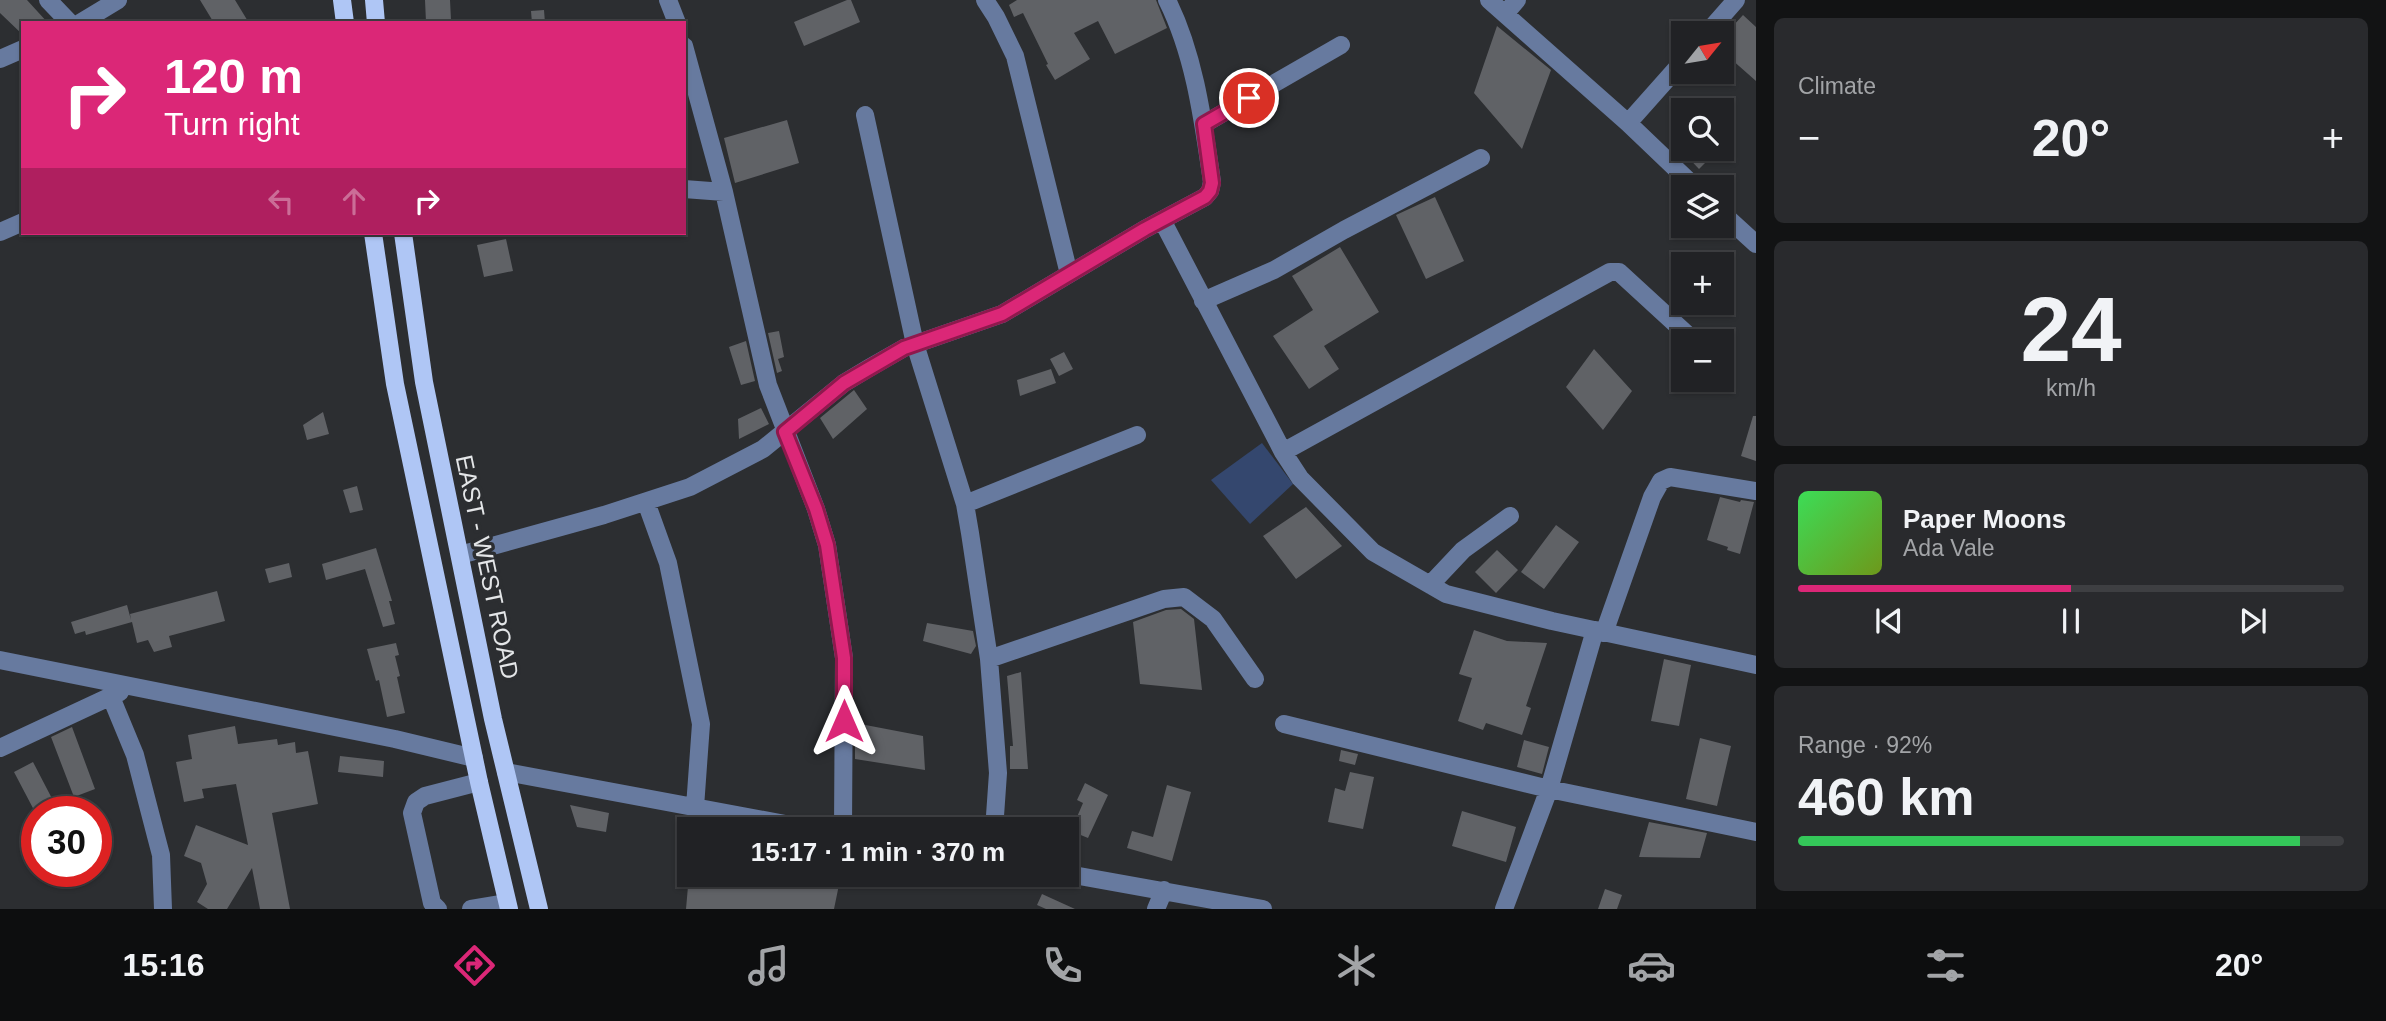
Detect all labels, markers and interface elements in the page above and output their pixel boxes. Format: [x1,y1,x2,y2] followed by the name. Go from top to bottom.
[1671,21,1734,84] north arrow
[1671,21,1734,392] map controls
[49,49,140,140] icon: right
[164,49,303,103] text: 120 m
[1219,68,1279,128] pin
[1798,73,1876,99] text: Climate
[1230,79,1268,117] icon: arrive
[1671,98,1734,161] button: search
[164,106,300,142] text: Turn right
[2032,109,2110,167] text: 20°
[1798,117,1820,159] text: −
[2322,117,2344,159] text: +
[1671,175,1734,238] button: layers
[262,182,300,220] icon: left
[335,182,373,220] icon: ahead
[408,182,446,220] icon: right
[1671,252,1734,315] button: +
[2020,279,2122,380] text: 24
[1671,329,1734,392] button: −
[2046,375,2096,401] text: km/h
[451,452,524,681] street label: EAST - WEST ROAD
[1903,504,2066,534] text: Paper Moons
[1903,535,1995,561] text: Ada Vale
[1870,602,1908,640] icon: previous
[2052,602,2090,640] icon: pause
[2234,602,2272,640] icon: next
[807,684,881,758] position arrow
[1798,732,1932,758] text: Range · 92%
[1798,768,1974,826] text: 460 km
[21,796,112,887] speed limit sign: 30
[751,837,1005,867] text: 15:17 · 1 min · 370 m
[450,941,499,990] icon: directions
[744,941,793,990] icon: music
[1038,941,1087,990] icon: phone
[1332,941,1381,990] icon: climate
[1627,941,1676,990] icon: car
[1921,941,1970,990] icon: filters
[123,947,204,983] text: 15:16
[2215,947,2263,983] text: 20°

